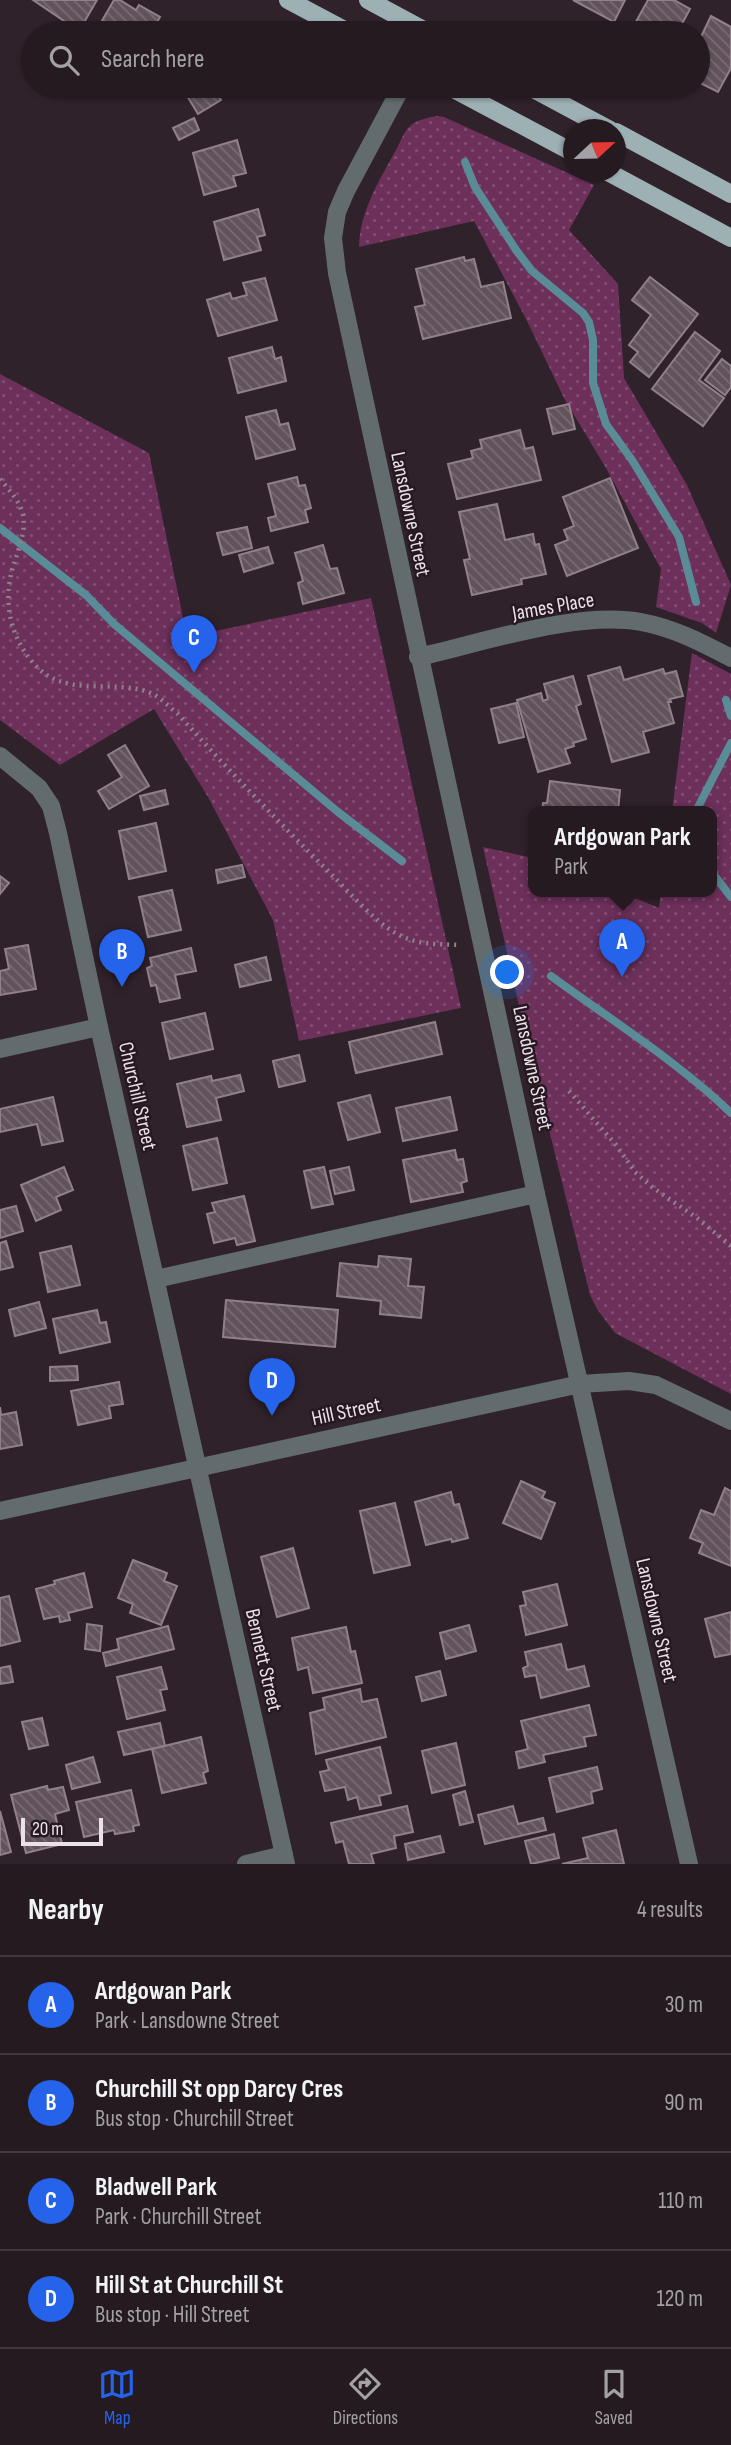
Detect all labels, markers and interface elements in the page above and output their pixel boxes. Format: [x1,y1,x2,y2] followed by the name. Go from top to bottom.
[21,21,710,98] search box
[45,41,83,79] icon: search
[101,44,204,75] text: Search here
[563,119,626,182] north arrow
[385,450,436,579] street label: Lansdowne Street
[509,587,596,626] street label: James Place
[171,615,217,673] pin: C
[528,806,717,897] popup
[554,822,691,853] text: Ardgowan Park
[554,853,588,881] text: Park
[599,919,645,977] pin: A
[99,929,145,987] pin: B
[490,955,524,989] your location
[507,1004,558,1133] street label: Lansdowne Street
[113,1040,162,1153] street label: Churchill Street
[249,1358,295,1416] pin: D
[309,1392,383,1431] street label: Hill Street
[630,1556,683,1685] street label: Lansdowne Street
[240,1606,287,1714] street label: Bennett Street
[21,1815,103,1847] scale bar
[32,1818,64,1841] text: 20 m
[28,1892,104,1928] text: Nearby
[637,1896,703,1924] text: 4 results
[95,1976,232,2007] text: Ardgowan Park
[46,1991,56,2019] text: A
[665,1991,703,2019] text: 30 m
[95,2007,279,2035] text: Park · Lansdowne Street
[95,2074,343,2105] text: Churchill St opp Darcy Cres
[46,2089,56,2117] text: B
[664,2089,703,2117] text: 90 m
[95,2105,294,2133] text: Bus stop · Churchill Street
[95,2172,217,2203] text: Bladwell Park
[45,2187,57,2215] text: C
[658,2187,703,2215] text: 110 m
[95,2203,261,2231] text: Park · Churchill Street
[95,2270,283,2301] text: Hill St at Churchill St
[45,2285,57,2313] text: D
[657,2285,703,2313] text: 120 m
[95,2301,250,2329] text: Bus stop · Hill Street
[98,2365,136,2430] tab: Map
[333,2365,398,2430] tab: Directions
[595,2365,633,2430] tab: Saved

